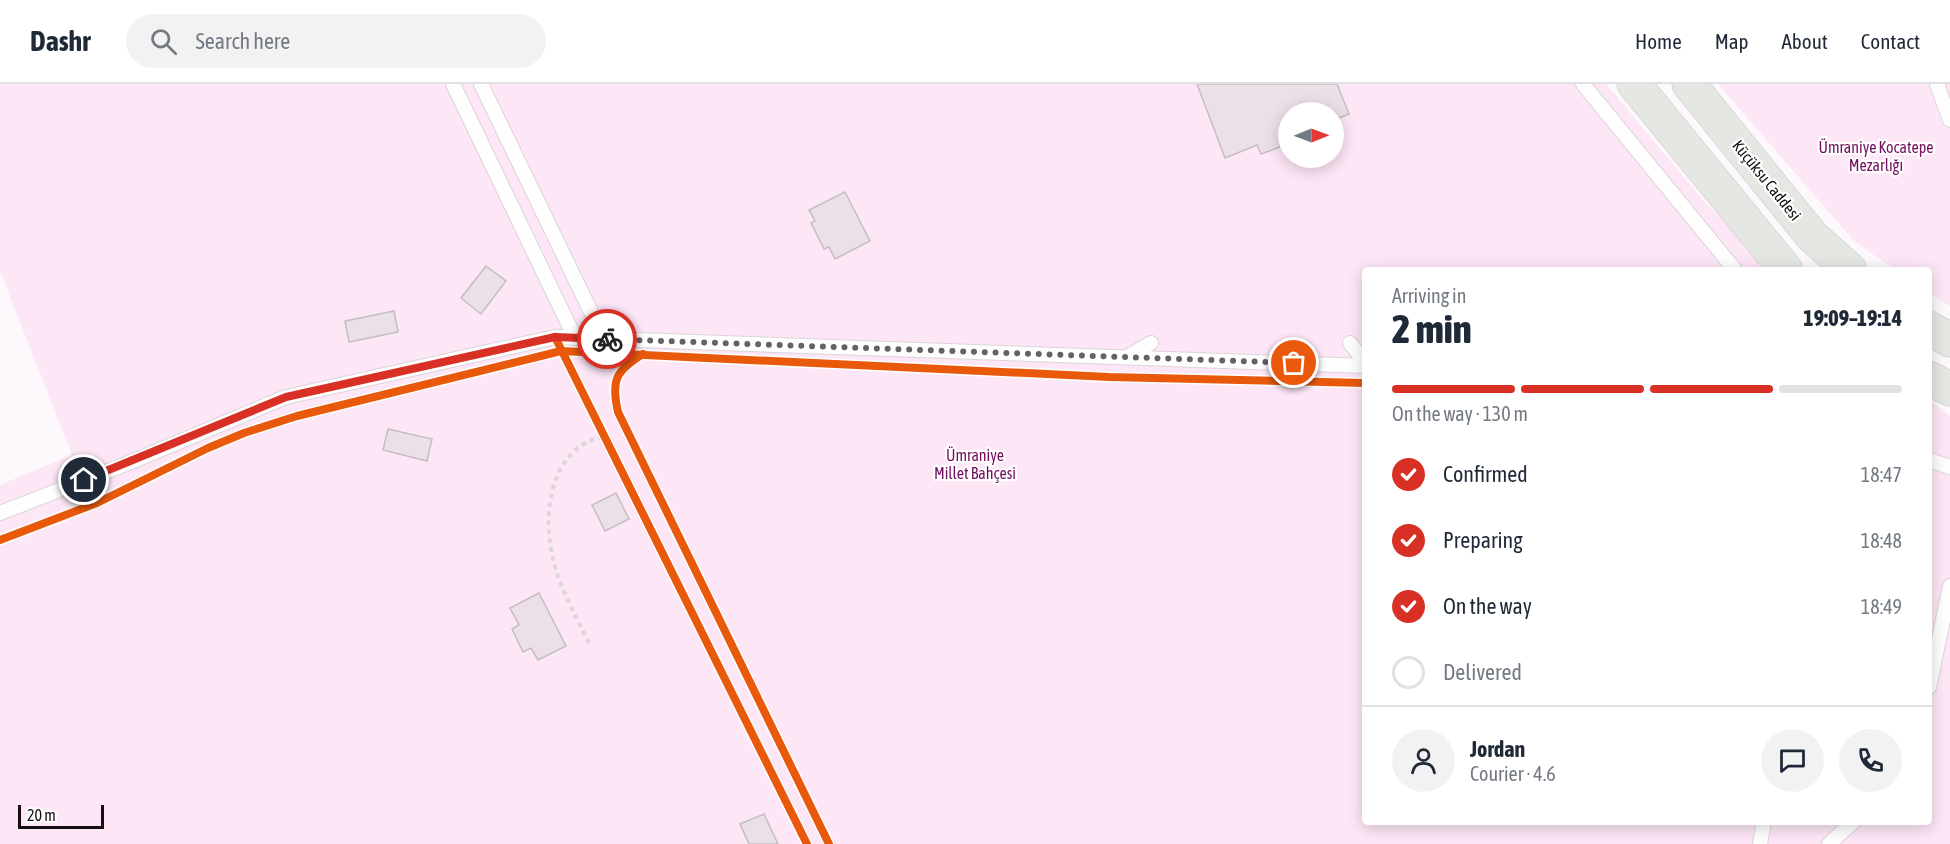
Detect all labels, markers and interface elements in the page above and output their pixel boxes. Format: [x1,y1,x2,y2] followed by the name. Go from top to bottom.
[126,14,546,68] search box
[30,25,90,57] text: Dashr
[147,25,180,58] icon: search
[195,28,290,54] text: Search here
[1635,29,1682,53] text: Home
[1715,29,1749,53] text: Map
[1782,29,1828,53] text: About
[1861,29,1920,53] text: Contact
[1278,102,1344,168] north arrow
[1278,102,1344,168] map controls
[1728,136,1805,224] street label: Küçüksu Caddesi
[1818,138,1934,175] park label: Ümraniye Kocatepe Mezarlığı
[1392,284,1466,307] text: Arriving in
[1803,305,1902,331] text: 19:09–19:14
[1392,307,1472,351] text: 2 min
[577,309,637,369] courier
[591,323,624,356] icon: bike
[1268,337,1319,388] pin
[1277,346,1310,379] icon: bag
[1392,402,1528,425] text: On the way · 130 m
[934,446,1016,483] park label: Ümraniye Millet Bahçesi
[58,454,109,505] pin
[1392,458,1425,491] icon: check
[1443,461,1528,487] text: Confirmed
[67,463,100,496] icon: home
[1861,463,1902,486] text: 18:47
[1392,524,1425,557] icon: check
[1443,527,1523,553] text: Preparing
[1861,529,1902,552] text: 18:48
[1392,590,1425,623] icon: check
[1443,593,1532,619] text: On the way
[1861,595,1902,618] text: 18:49
[1443,659,1522,685] text: Delivered
[1392,729,1455,792] button: person
[1761,729,1824,792] button: chat
[1839,729,1902,792] button: phone
[1470,736,1525,762] text: Jordan
[1470,762,1556,785] text: Courier · 4.6
[18,802,104,830] scale bar
[27,806,56,824] text: 20 m

